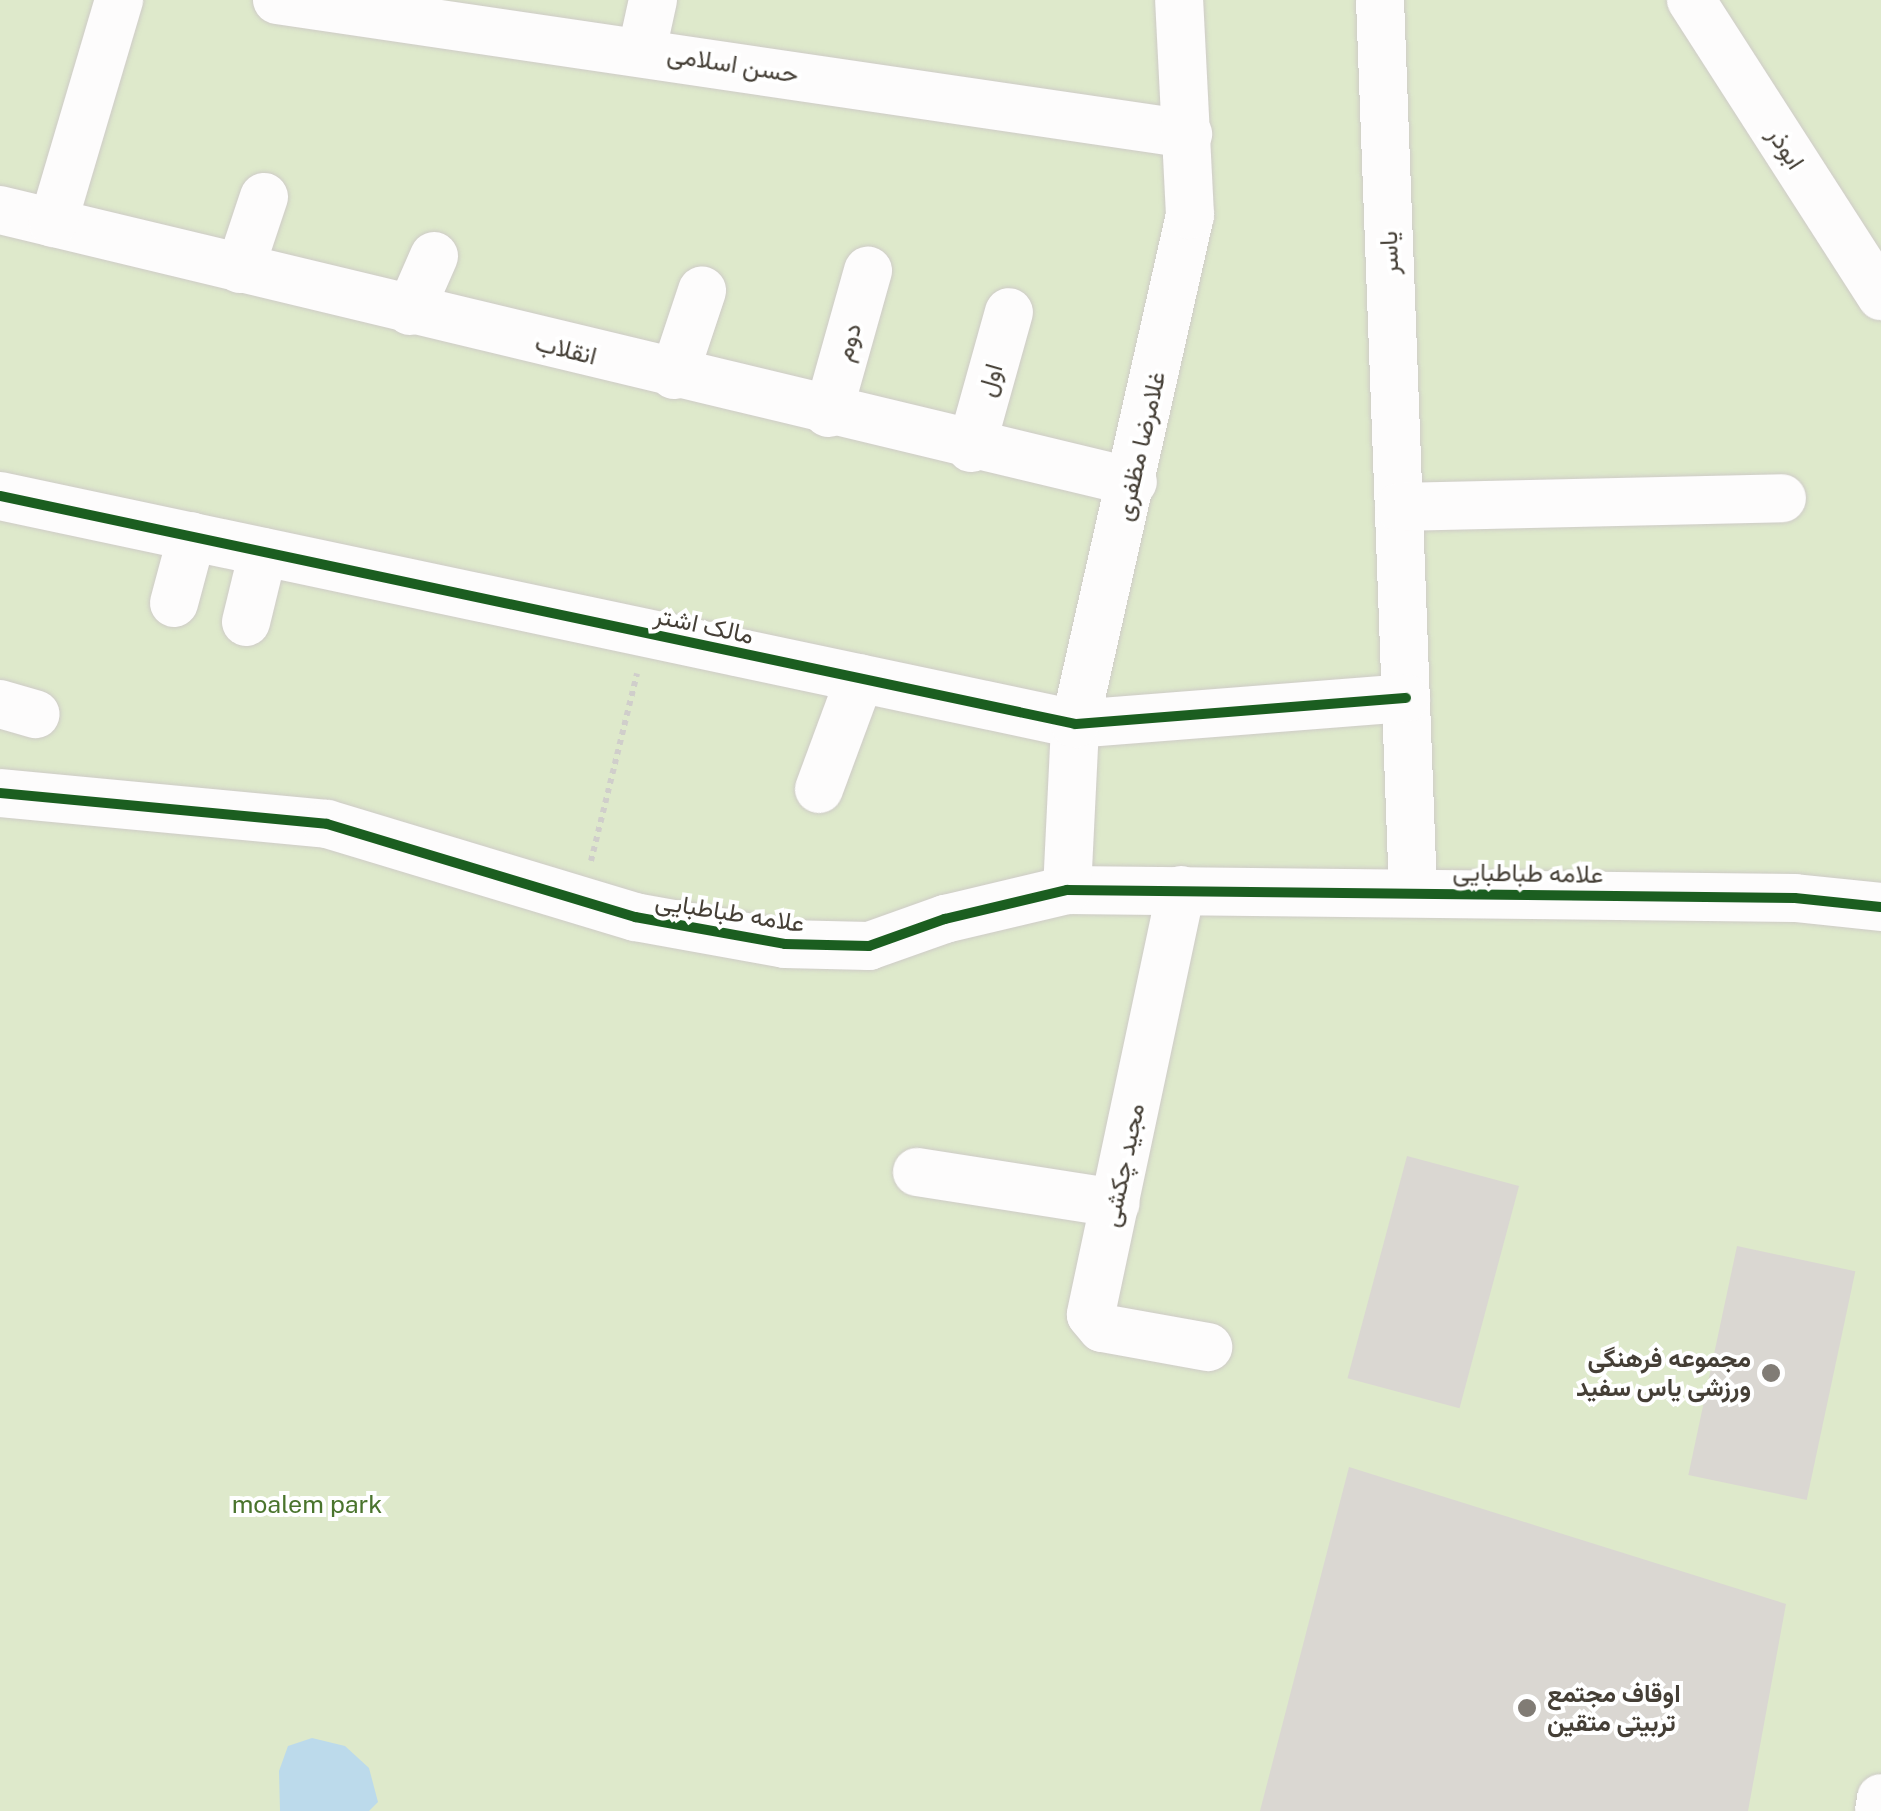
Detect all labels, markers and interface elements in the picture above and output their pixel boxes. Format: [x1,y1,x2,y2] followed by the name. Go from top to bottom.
[665,39,801,89] street label: حسن اسلامی
[1761,121,1811,175] street label: ابوذر
[1373,231,1405,275] street label: یاسر
[828,320,868,364] street label: دوم
[532,327,600,371] street label: انقلاب
[971,360,1009,400] street label: اول
[1108,368,1172,524] street label: غلامرضا مظفری
[652,600,756,650] street label: مالک اشتر
[1452,857,1604,889] street label: علامه طباطبایی
[653,885,807,939] street label: علامه طباطبایی
[1095,1100,1151,1230] street label: مجید چکشی
[1576,1344,1751,1403] place label: مجموعه فرهنگی ورزشی یاس سفید
[1760,1362,1782,1384] marker: مجموعه فرهنگی ورزشی یاس سفید
[232,1489,382,1519] park label: moalem park
[1547,1679,1681,1738] place label: اوقاف مجتمع تربیتی متقین
[1516,1697,1538,1719] marker: اوقاف مجتمع تربیتی متقین

